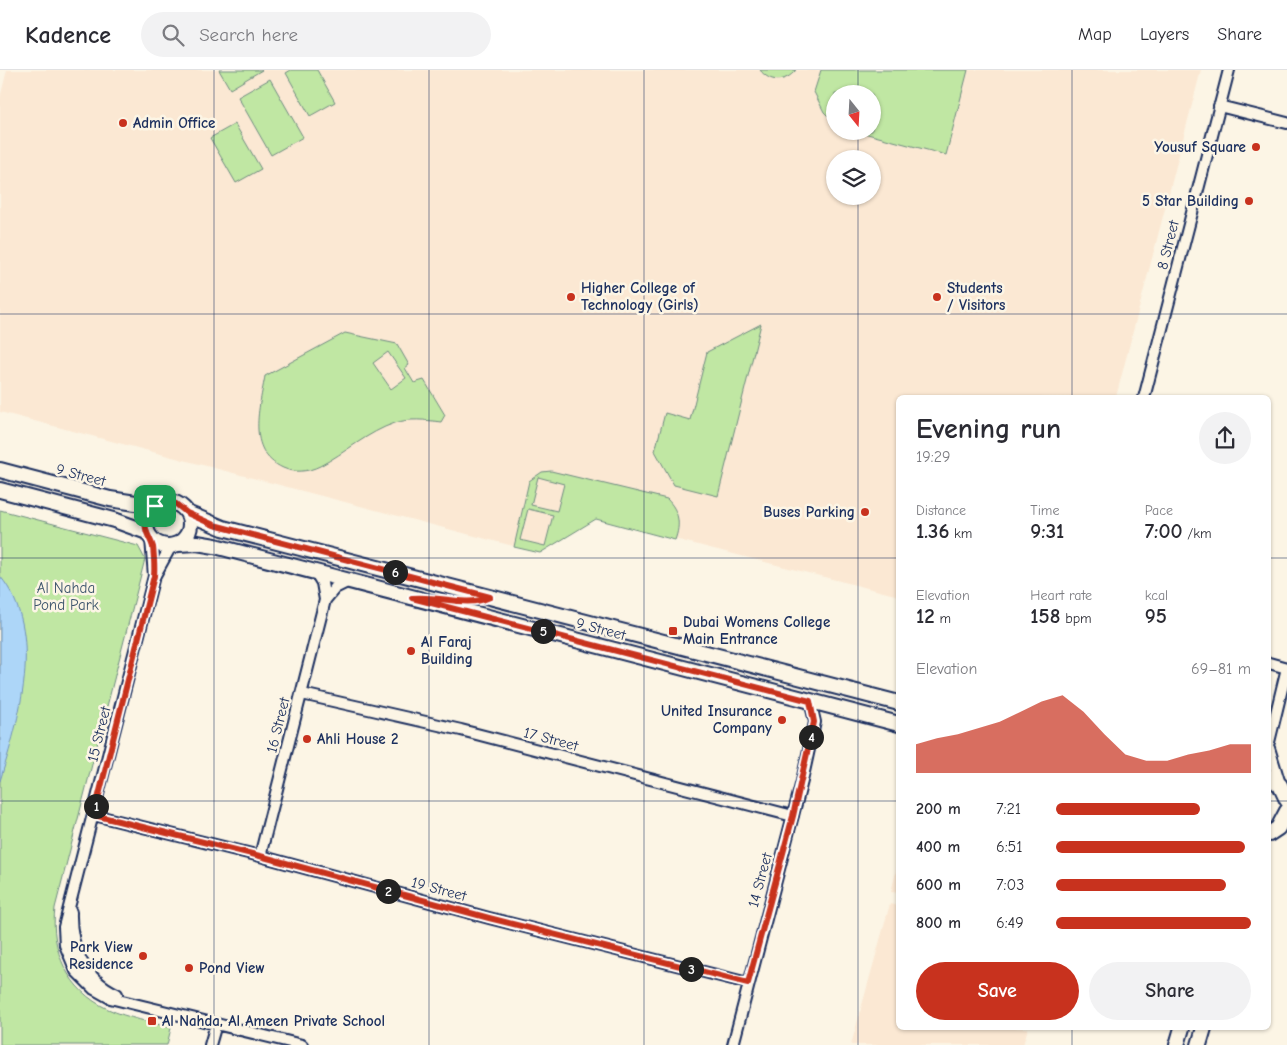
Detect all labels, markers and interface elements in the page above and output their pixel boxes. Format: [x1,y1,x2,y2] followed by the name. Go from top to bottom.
[141,12,491,57] search box
[25,21,111,49] text: Kadence
[159,21,187,49] icon: search
[199,24,298,46] text: Search here
[1078,24,1112,45] text: Map
[1140,24,1189,45] text: Layers
[1217,24,1262,45] text: Share
[826,85,881,140] north arrow
[826,85,881,205] map controls
[133,114,215,132] place label: Admin Office
[117,117,129,129] marker: Admin Office
[1154,138,1246,156] place label: Yousuf Square
[1250,141,1262,153] marker: Yousuf Square
[826,150,881,205] button: layers
[1142,192,1239,210] place label: 5 Star Building
[1243,195,1255,207] marker: 5 Star Building
[1153,218,1183,272] street label: 8 Street
[581,279,699,314] place label: Higher College of Technology (Girls)
[947,279,1005,314] place label: Students / Visitors
[565,291,577,303] marker: Higher College of Technology (Girls)
[931,291,943,303] marker: Students / Visitors
[1199,412,1251,464] button: share
[916,413,1061,445] text: Evening run
[916,448,951,466] text: 19:29
[54,460,108,490] street label: 9 Street
[134,485,176,527] pin
[141,492,169,520] icon: arrive
[916,502,966,519] text: Distance
[1030,502,1059,519] text: Time
[1145,502,1173,519] text: Pace
[763,503,855,521] place label: Buses Parking
[859,506,871,518] marker: Buses Parking
[916,519,949,543] text: 1.36
[1030,519,1064,543] text: 9:31
[1145,519,1182,543] text: 7:00
[949,525,972,542] text: km
[1182,525,1212,542] text: /km
[382,560,408,584] pin: 6
[392,564,399,581] text: 6
[33,579,100,614] park label: Al Nahda Pond Park
[916,587,970,604] text: Elevation
[1030,587,1092,604] text: Heart rate
[1145,587,1168,604] text: kcal
[916,604,935,628] text: 12
[1030,604,1060,628] text: 158
[1145,604,1167,628] text: 95
[935,610,951,627] text: m
[1060,610,1092,627] text: bpm
[683,613,830,648] place label: Dubai Womens College Main Entrance
[574,614,628,644] street label: 9 Street
[530,618,556,644] pin: 5
[540,623,547,640] text: 5
[667,625,679,637] marker: Dubai Womens College Main Entrance
[421,633,473,668] place label: Al Faraj Building
[405,645,417,657] marker: Al Faraj Building
[916,660,977,678] text: Elevation
[1191,660,1251,678] text: 69–81 m
[262,695,294,755] street label: 16 Street
[661,702,772,737] place label: United Insurance Company
[83,704,115,764] street label: 15 Street
[776,714,788,726] marker: United Insurance Company
[522,723,581,755] street label: 17 Street
[798,724,824,750] pin: 4
[808,729,815,746] text: 4
[317,730,399,748] place label: Ahli House 2
[301,733,313,745] marker: Ahli House 2
[84,794,108,818] pin: 1
[94,798,99,815] text: 1
[916,800,961,818] text: 200 m
[996,800,1021,818] text: 7:21
[916,838,960,856] text: 400 m
[996,838,1023,856] text: 6:51
[744,850,776,909] street label: 14 Street
[409,873,469,905] street label: 19 Street
[916,876,961,894] text: 600 m
[996,876,1024,894] text: 7:03
[376,878,400,904] pin: 2
[385,883,392,900] text: 2
[916,914,961,932] text: 800 m
[996,914,1024,932] text: 6:49
[69,938,133,973] place label: Park View Residence
[137,950,149,962] marker: Park View Residence
[678,956,704,982] pin: 3
[199,959,265,977] place label: Pond View
[688,961,695,978] text: 3
[183,962,195,974] marker: Pond View
[916,962,1079,1020] button: Save
[1089,962,1251,1020] button: Share
[162,1012,385,1030] place label: Al Nahda, Al Ameen Private School
[146,1015,158,1027] marker: Al Nahda, Al Ameen Private School

